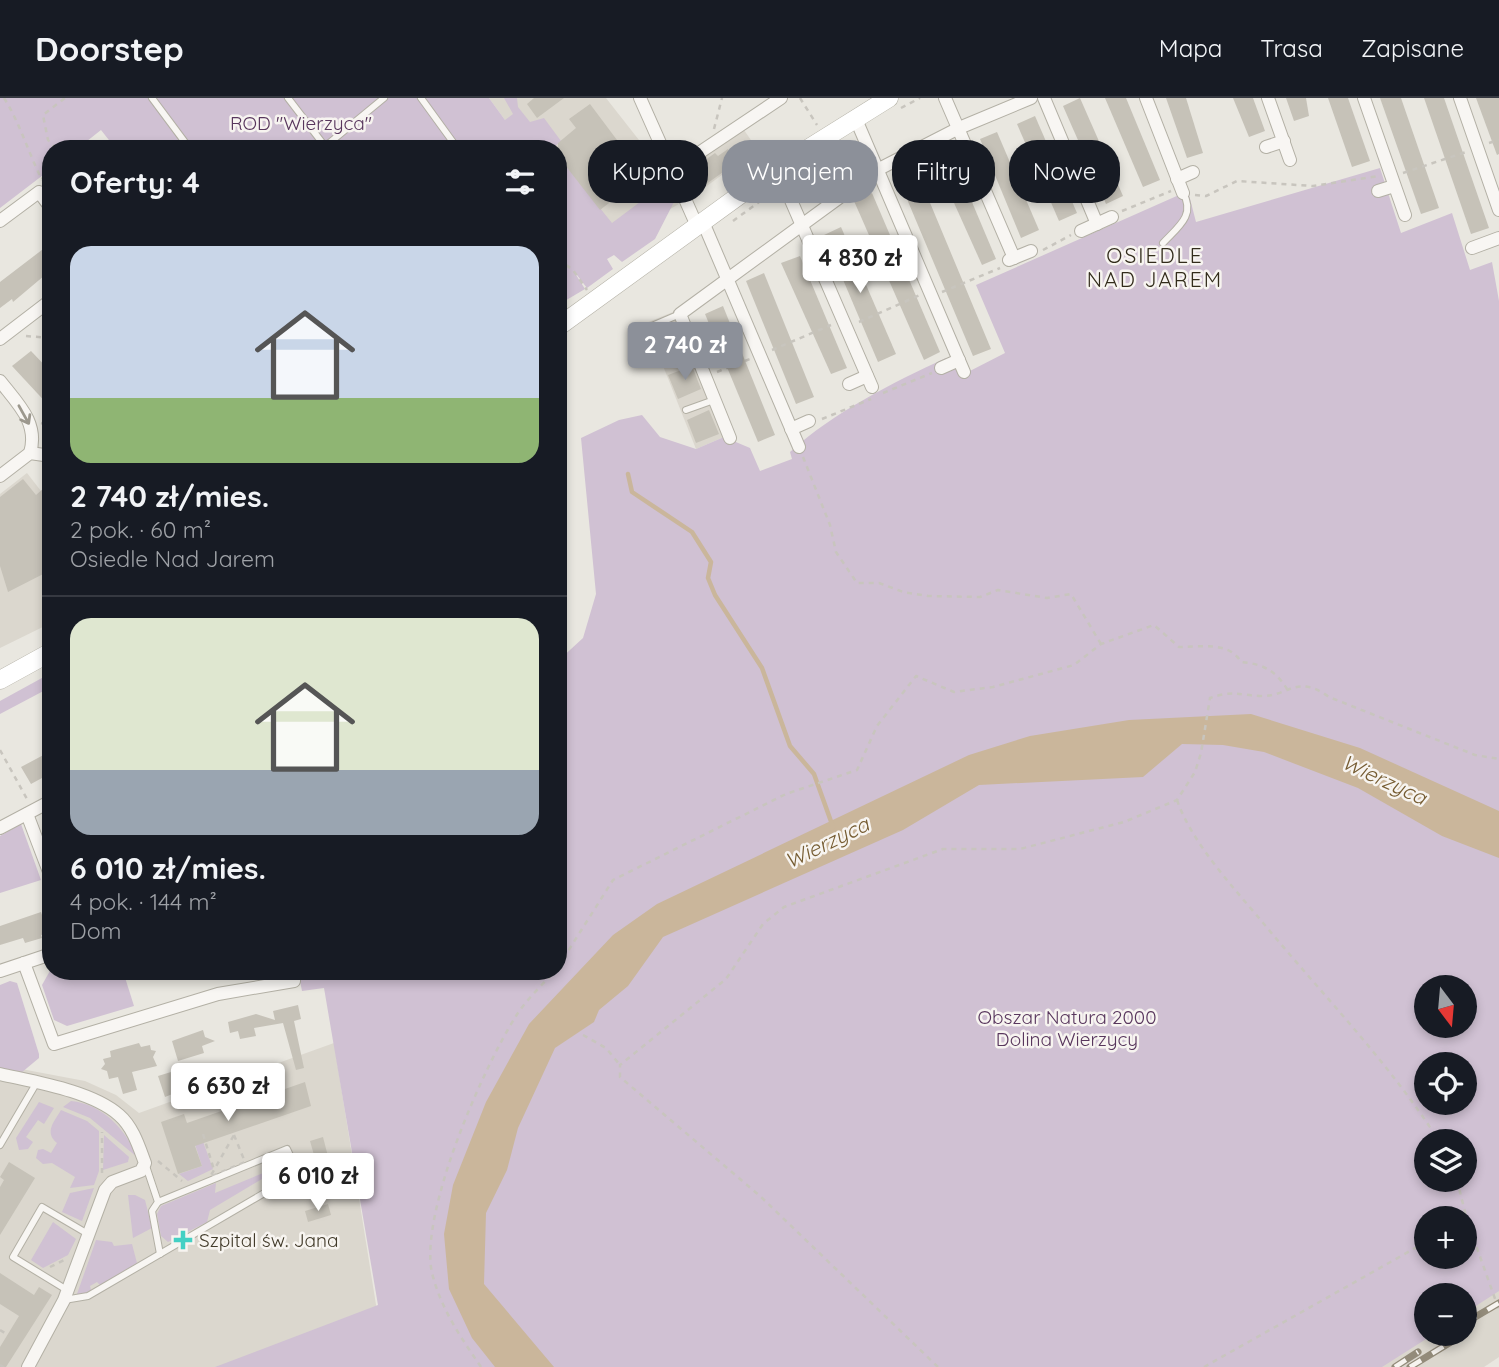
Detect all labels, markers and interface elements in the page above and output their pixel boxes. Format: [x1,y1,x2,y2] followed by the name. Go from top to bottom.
[35,28,184,69] text: Doorstep
[1159,33,1222,63] text: Mapa
[1260,33,1323,63] text: Trasa
[1361,33,1464,63] text: Zapisane
[230,111,372,135] park label: ROD "Wierzyca"
[588,140,708,203] chip: Kupno
[722,140,878,203] chip: Wynajem
[892,140,995,203] chip: Filtry
[1009,140,1120,203] chip: Nowe
[70,163,200,201] text: Oferty: 4
[501,163,539,201] icon: filters
[788,236,932,295] pin: 4 830 zł
[1087,242,1223,292] district label: OSIEDLE NAD JAREM
[819,243,901,272] text: 4 830 zł
[242,292,368,418] icon: home
[613,322,757,382] pin: 2 740 zł
[644,330,726,359] text: 2 740 zł
[17,404,31,424] one-way arrow
[70,477,269,515] text: 2 740 zł/mies.
[70,515,211,544] text: 2 pok. · 60 m²
[70,544,275,573] text: Osiedle Nad Jarem
[242,664,368,790] icon: home
[1338,748,1432,810] water label: Wierzyca
[780,810,874,874] water label: Wierzyca
[70,849,266,887] text: 6 010 zł/mies.
[70,887,217,916] text: 4 pok. · 144 m²
[70,916,122,945] text: Dom
[1414,975,1477,1038] north arrow
[1414,975,1477,1346] map controls
[978,1005,1156,1051] park label: Obszar Natura 2000 Dolina Wierzycy
[1414,1052,1477,1115] button: locate
[156,1063,300,1123] pin: 6 630 zł
[187,1071,269,1100] text: 6 630 zł
[1414,1129,1477,1192] button: layers
[246,1154,390,1213] pin: 6 010 zł
[278,1161,358,1190] text: 6 010 zł
[1414,1206,1477,1269] button: +
[199,1228,339,1252] place label: Szpital św. Jana
[173,1230,193,1250] marker: Szpital św. Jana
[1414,1283,1477,1346] button: −

